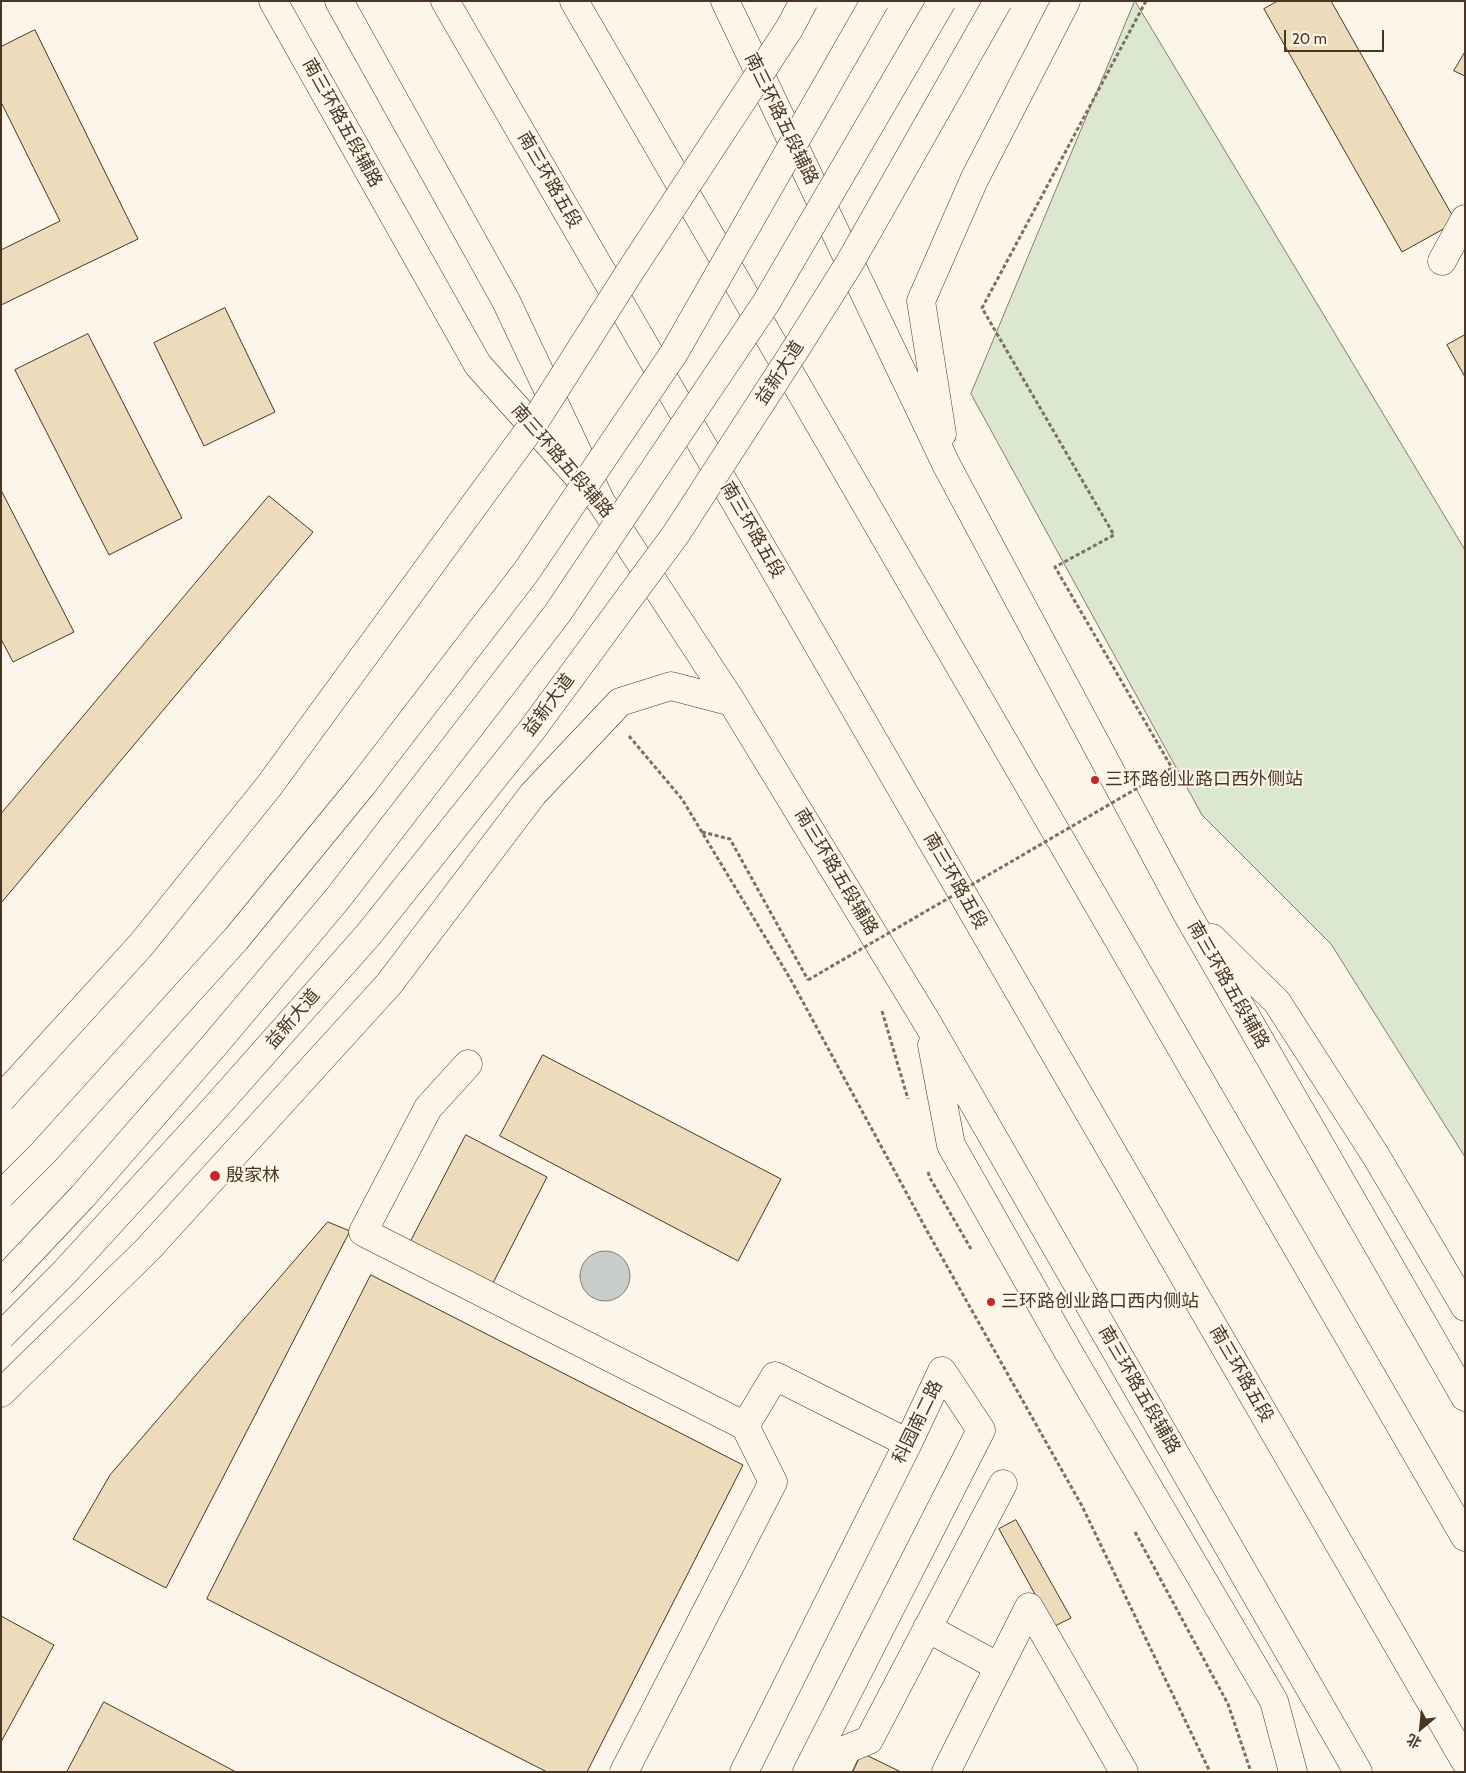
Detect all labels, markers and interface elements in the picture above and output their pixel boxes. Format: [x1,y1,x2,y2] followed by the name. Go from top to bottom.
[1286,20,1386,52] scale bar
[1292,30,1327,48] text: 20 m
[740,50,822,188] street label: 南三环路五段辅路
[298,55,386,191] street label: 南三环路五段辅路
[513,128,585,232] street label: 南三环路五段
[751,337,809,409] street label: 益新大道
[507,400,617,522] street label: 南三环路五段辅路
[716,478,788,582] street label: 南三环路五段
[519,670,579,740] street label: 益新大道
[1105,769,1303,791] place label: 三环路创业路口西外侧站
[1089,774,1101,786] marker: 三环路创业路口西外侧站
[790,805,882,939] street label: 南三环路五段辅路
[919,829,991,933] street label: 南三环路五段
[1183,917,1273,1053] street label: 南三环路五段辅路
[261,985,325,1053] street label: 益新大道
[226,1165,280,1187] place label: 殷家林
[208,1169,222,1183] marker: 殷家林
[1001,1291,1199,1313] place label: 三环路创业路口西内侧站
[985,1296,997,1308] marker: 三环路创业路口西内侧站
[1094,1322,1184,1458] street label: 南三环路五段辅路
[1205,1322,1277,1426] street label: 南三环路五段
[889,1377,947,1467] street label: 科园南二路
[1396,1703,1446,1753] north arrow
[1404,1730,1424,1752] text: 北

